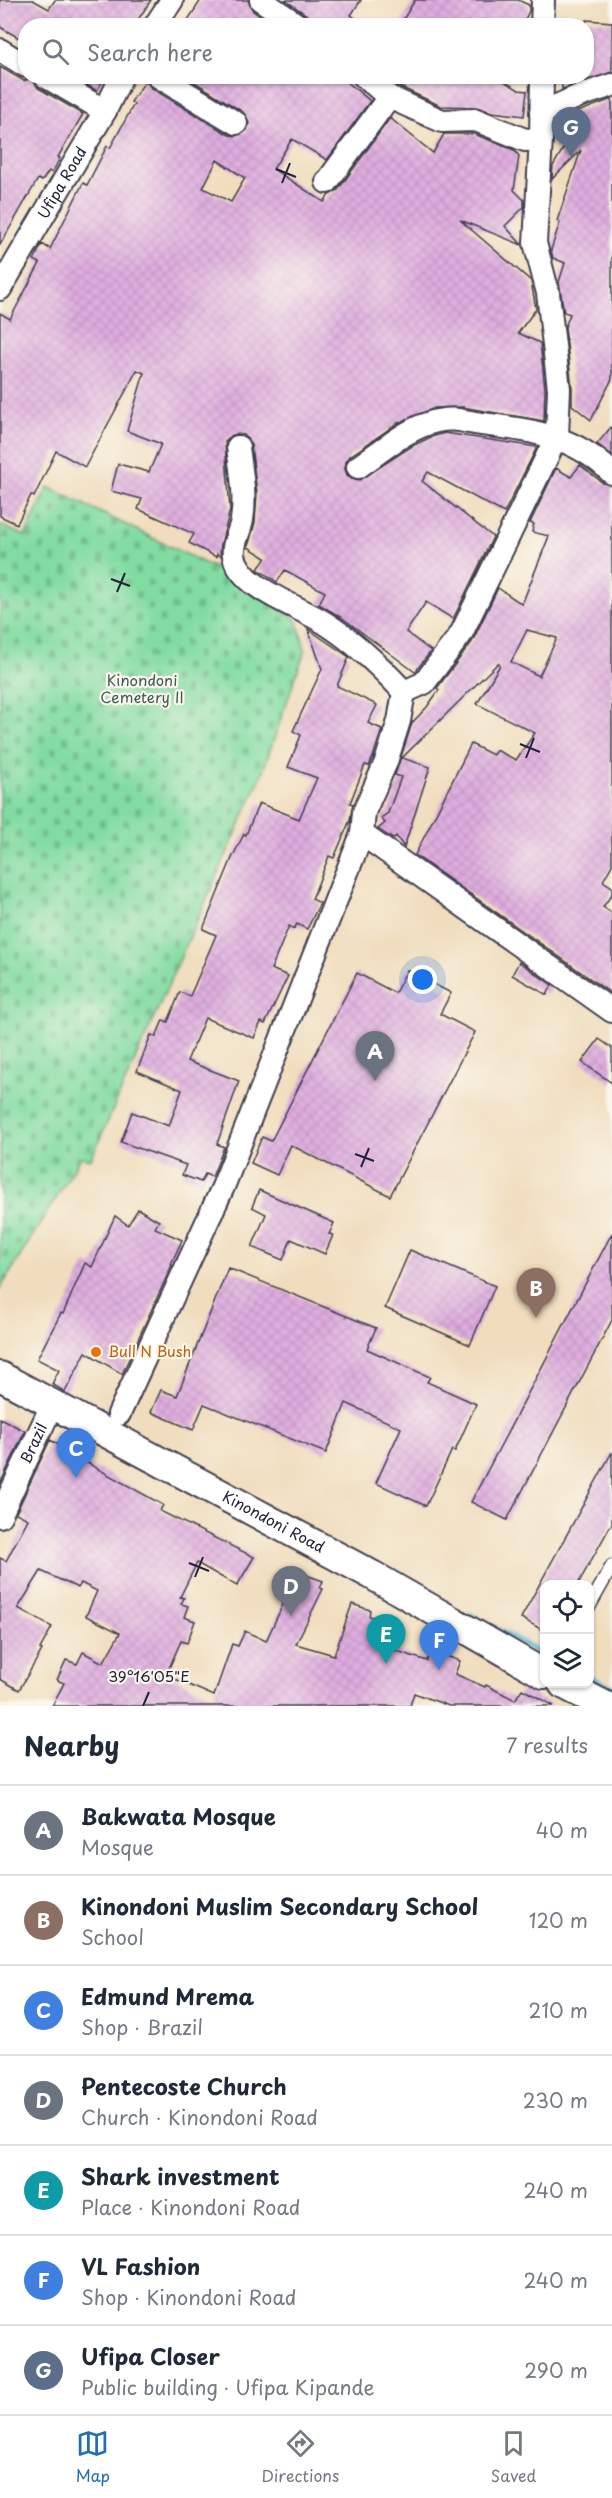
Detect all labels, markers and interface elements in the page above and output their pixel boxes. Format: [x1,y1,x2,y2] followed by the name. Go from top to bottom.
[18,18,594,84] search box
[39,35,72,68] icon: search
[87,35,213,68] text: Search here
[552,108,590,157] pin: G
[31,142,91,223] street label: Ufipa Road
[100,668,184,708] park label: Kinondoni Cemetery II
[408,965,437,994] your location
[356,1032,394,1081] pin: A
[516,1268,556,1318] pin: B
[108,1339,191,1362] place label: Bull N Bush
[89,1345,103,1359] marker: Bull N Bush
[13,1419,52,1467] street label: Brazil
[56,1428,96,1478] pin: C
[219,1484,329,1558] street label: Kinondoni Road
[272,1566,310,1616] pin: D
[540,1580,594,1688] map controls
[540,1580,594,1634] button: locate
[366,1614,406,1664] pin: E
[420,1620,458,1670] pin: F
[540,1634,594,1688] button: layers
[108,1664,190,1687] text: 39°16'05"E
[24,1726,119,1765] text: Nearby
[506,1730,588,1760] text: 7 results
[81,1799,276,1832] text: Bakwata Mosque
[36,1815,51,1845] text: A
[536,1815,588,1845] text: 40 m
[81,1832,154,1862] text: Mosque
[81,1889,478,1922] text: Kinondoni Muslim Secondary School
[37,1905,50,1935] text: B
[529,1905,588,1935] text: 120 m
[81,1922,144,1952] text: School
[81,1979,254,2012] text: Edmund Mrema
[36,1995,51,2025] text: C
[529,1995,588,2025] text: 210 m
[81,2012,203,2042] text: Shop · Brazil
[81,2069,287,2102] text: Pentecoste Church
[36,2085,51,2115] text: D
[523,2085,588,2115] text: 230 m
[81,2102,318,2132] text: Church · Kinondoni Road
[81,2159,279,2192] text: Shark investment
[37,2175,50,2205] text: E
[523,2175,588,2205] text: 240 m
[81,2192,300,2222] text: Place · Kinondoni Road
[81,2249,200,2282] text: VL Fashion
[38,2265,49,2295] text: F
[523,2265,588,2295] text: 240 m
[81,2282,296,2312] text: Shop · Kinondoni Road
[81,2339,220,2372] text: Ufipa Closer
[35,2355,52,2385] text: G
[524,2355,588,2385] text: 290 m
[81,2372,374,2402] text: Public building · Ufipa Kipande
[76,2427,110,2487] tab: Map
[261,2427,339,2487] tab: Directions
[491,2427,536,2487] tab: Saved

